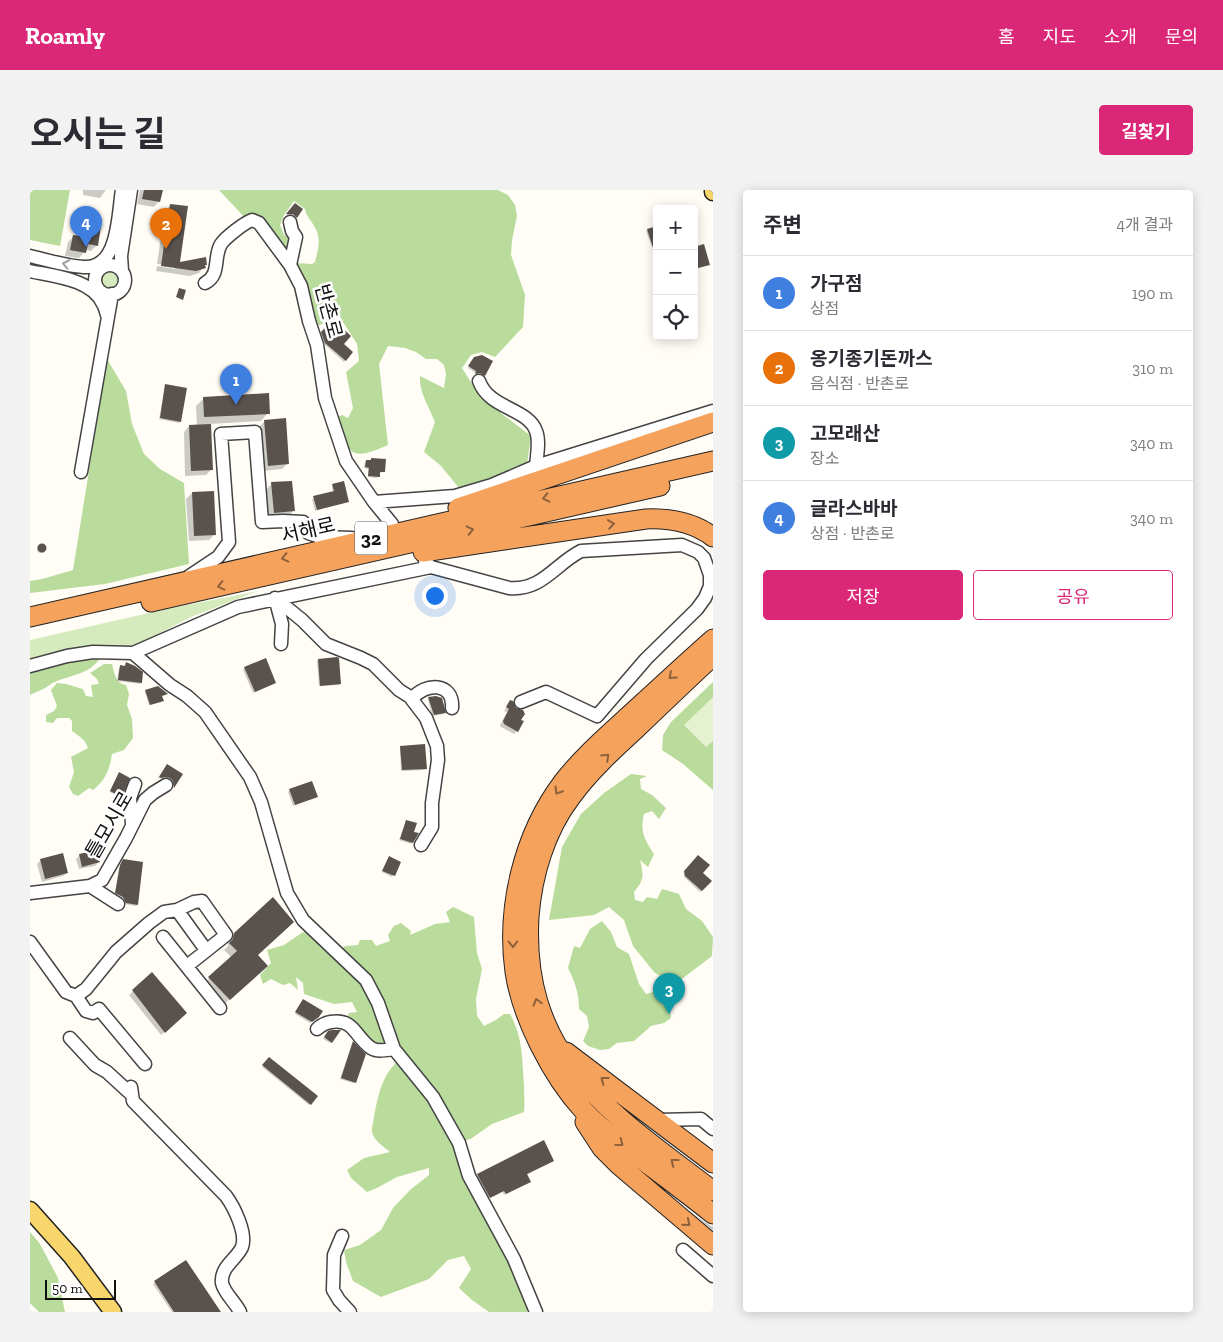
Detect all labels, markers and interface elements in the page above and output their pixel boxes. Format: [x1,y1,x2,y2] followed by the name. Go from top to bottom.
[25,21,105,50] text: Roamly
[998,26,1015,48] text: 홈
[1043,26,1076,48] text: 지도
[1104,26,1137,48] text: 소개
[1165,26,1198,48] text: 문의
[1099,105,1193,155] button: 길찾기
[30,113,165,155] text: 오시는 길
[653,205,698,340] map controls
[653,205,698,250] button: +
[70,206,102,247] pin: 4
[150,208,182,249] pin: 2
[763,212,802,237] text: 주변
[1117,215,1173,234] text: 4개 결과
[653,250,698,295] button: −
[62,259,71,270] one-way arrow
[810,272,862,295] text: 가구점
[310,281,348,341] street label: 반촌로
[776,284,782,303] text: 1
[1132,284,1173,303] text: 190 m
[653,295,698,340] button: locate
[810,299,839,318] text: 상점
[810,347,932,370] text: 옹기종기돈까스
[775,359,783,378] text: 2
[1132,359,1173,378] text: 310 m
[220,364,252,405] pin: 1
[810,374,909,393] text: 음식점 · 반촌로
[810,422,880,445] text: 고모래산
[775,434,783,453] text: 3
[1130,434,1173,453] text: 340 m
[810,449,839,468] text: 장소
[541,492,550,503] one-way arrow
[810,497,897,520] text: 글라스바바
[774,509,784,528] text: 4
[1130,509,1173,528] text: 340 m
[278,512,338,548] street label: 서해로
[608,519,616,530] one-way arrow
[355,522,387,554] road number: 32
[810,524,894,543] text: 상점 · 반촌로
[466,525,475,536] one-way arrow
[281,552,290,563] one-way arrow
[763,570,963,620] button: 저장
[973,570,1173,620] button: 공유
[217,581,226,591] one-way arrow
[422,583,448,609] your location
[669,670,678,679] one-way arrow
[600,754,609,763] one-way arrow
[554,785,564,794] one-way arrow
[80,787,138,863] street label: 틀모시로
[508,941,519,949] one-way arrow
[653,973,685,1014] pin: 3
[533,998,543,1006] one-way arrow
[601,1078,610,1086] one-way arrow
[614,1137,623,1145] one-way arrow
[671,1158,680,1167] one-way arrow
[681,1217,690,1226] one-way arrow
[45,1277,116,1300] scale bar
[52,1280,83,1297] text: 50 m

